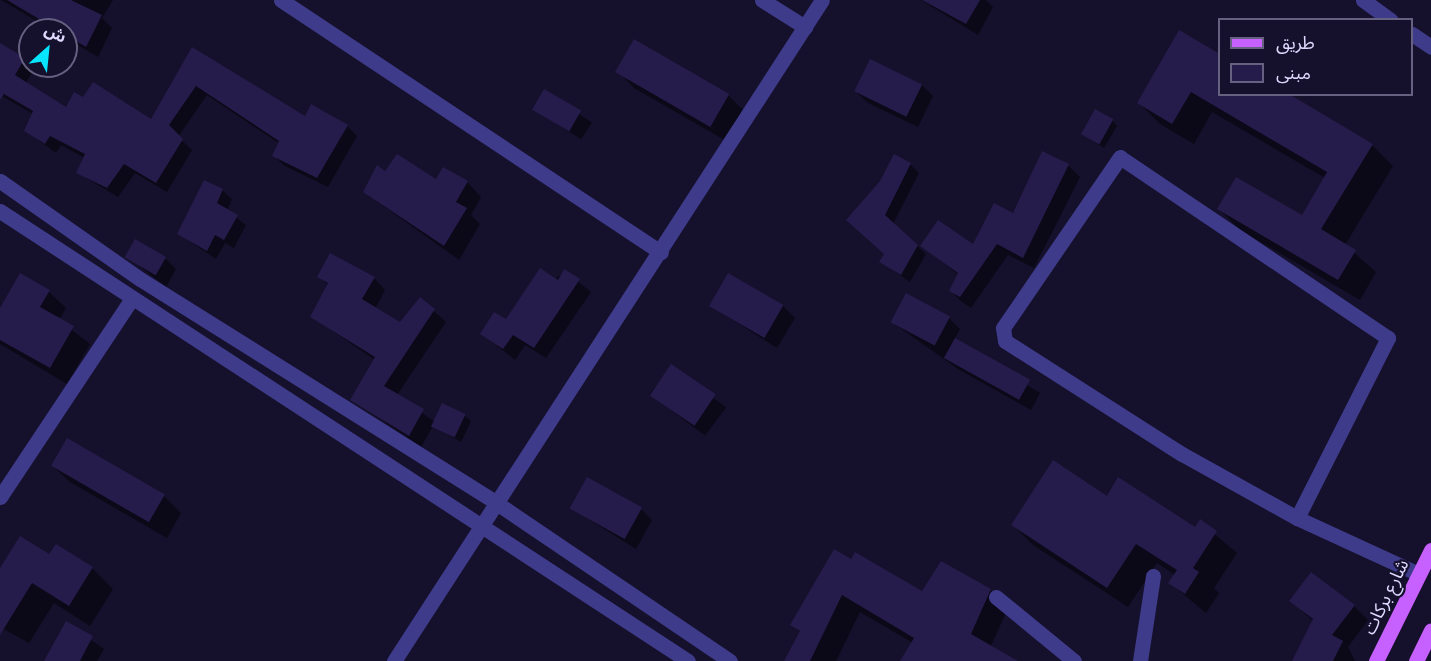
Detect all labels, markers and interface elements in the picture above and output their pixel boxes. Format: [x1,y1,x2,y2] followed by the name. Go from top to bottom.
[18,18,78,78] north arrow
[1218,18,1413,96] legend
[41,20,70,47] text: ش
[1276,32,1315,54] text: طريق
[1276,62,1311,84] text: مبنى
[1358,556,1414,638] street label: شارع بركات

